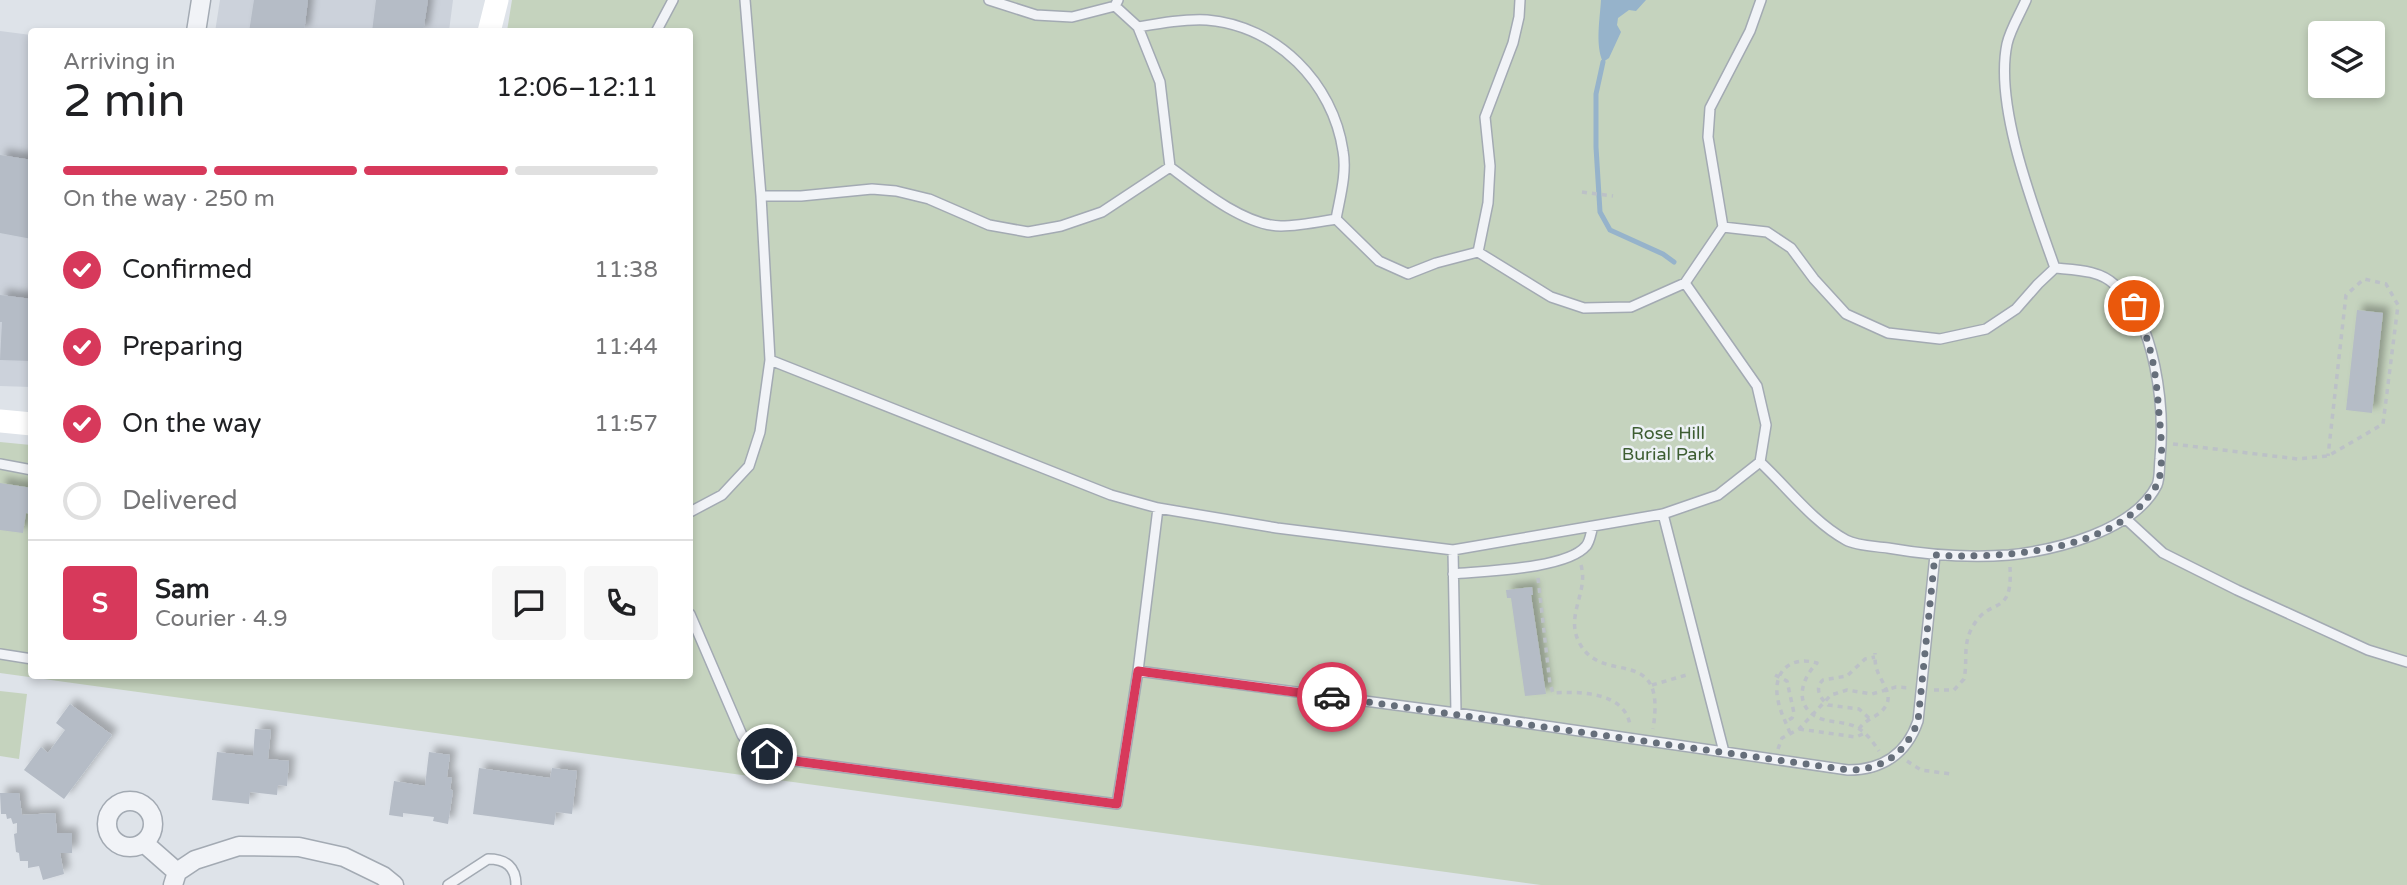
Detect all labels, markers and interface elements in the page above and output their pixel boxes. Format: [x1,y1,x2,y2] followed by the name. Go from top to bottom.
[2308,21,2385,98] map controls
[2308,21,2385,98] button: layers
[63,48,176,76] text: Arriving in
[496,72,658,103] text: 12:06–12:11
[63,74,186,129] text: 2 min
[63,185,275,213] text: On the way · 250 m
[63,251,101,289] icon: check
[122,254,252,285] text: Confirmed
[594,256,658,284] text: 11:38
[2104,276,2164,336] pin
[2115,287,2153,325] icon: bag
[63,328,101,366] icon: check
[122,331,243,362] text: Preparing
[594,333,658,361] text: 11:44
[63,405,101,443] icon: check
[122,408,262,439] text: On the way
[594,410,658,438] text: 11:57
[1622,422,1714,465] park label: Rose Hill Burial Park
[122,485,238,516] text: Delivered
[492,566,566,640] button: chat
[584,566,658,640] button: phone
[155,574,210,605] text: Sam
[92,588,108,619] text: S
[155,605,288,633] text: Courier · 4.9
[1297,662,1367,732] courier
[1313,678,1351,716] icon: car
[737,724,797,784] pin
[748,735,786,773] icon: home

